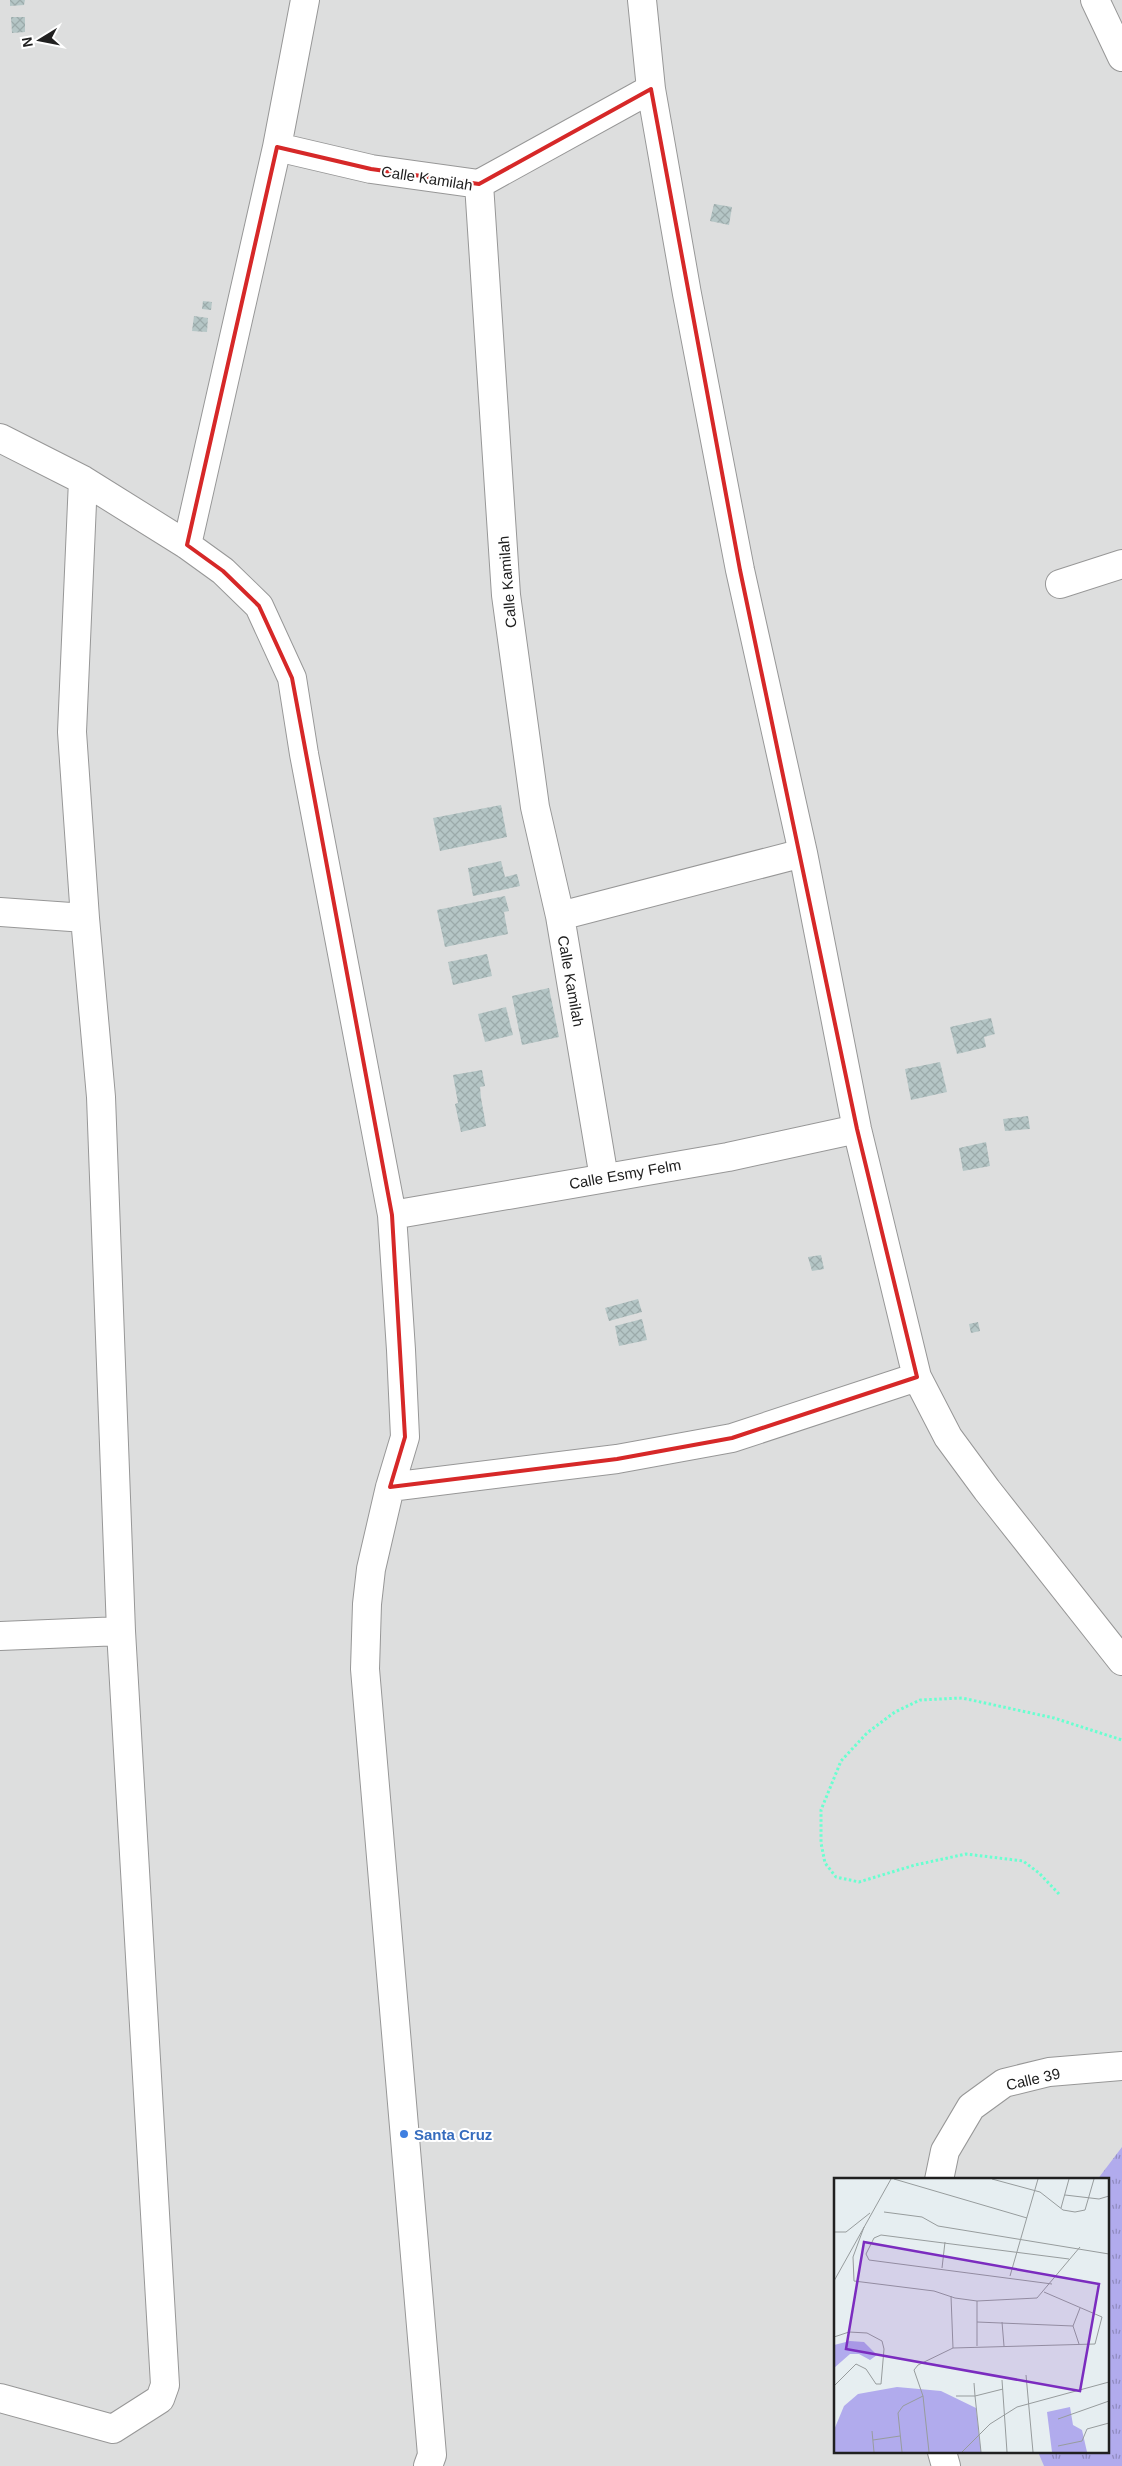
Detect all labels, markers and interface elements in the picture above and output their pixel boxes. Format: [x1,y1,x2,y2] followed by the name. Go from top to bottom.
[15,15,65,65] north arrow
[18,36,36,49] text: N
[380,162,474,194] street label: Calle Kamilah
[494,535,520,629] street label: Calle Kamilah
[555,934,587,1028] street label: Calle Kamilah
[568,1156,682,1192] street label: Calle Esmy Felm
[1004,2065,1062,2093] street label: Calle 39
[414,2126,492,2143] place label: Santa Cruz
[398,2128,410,2140] marker: Santa Cruz
[834,2178,1110,2454] inset map

